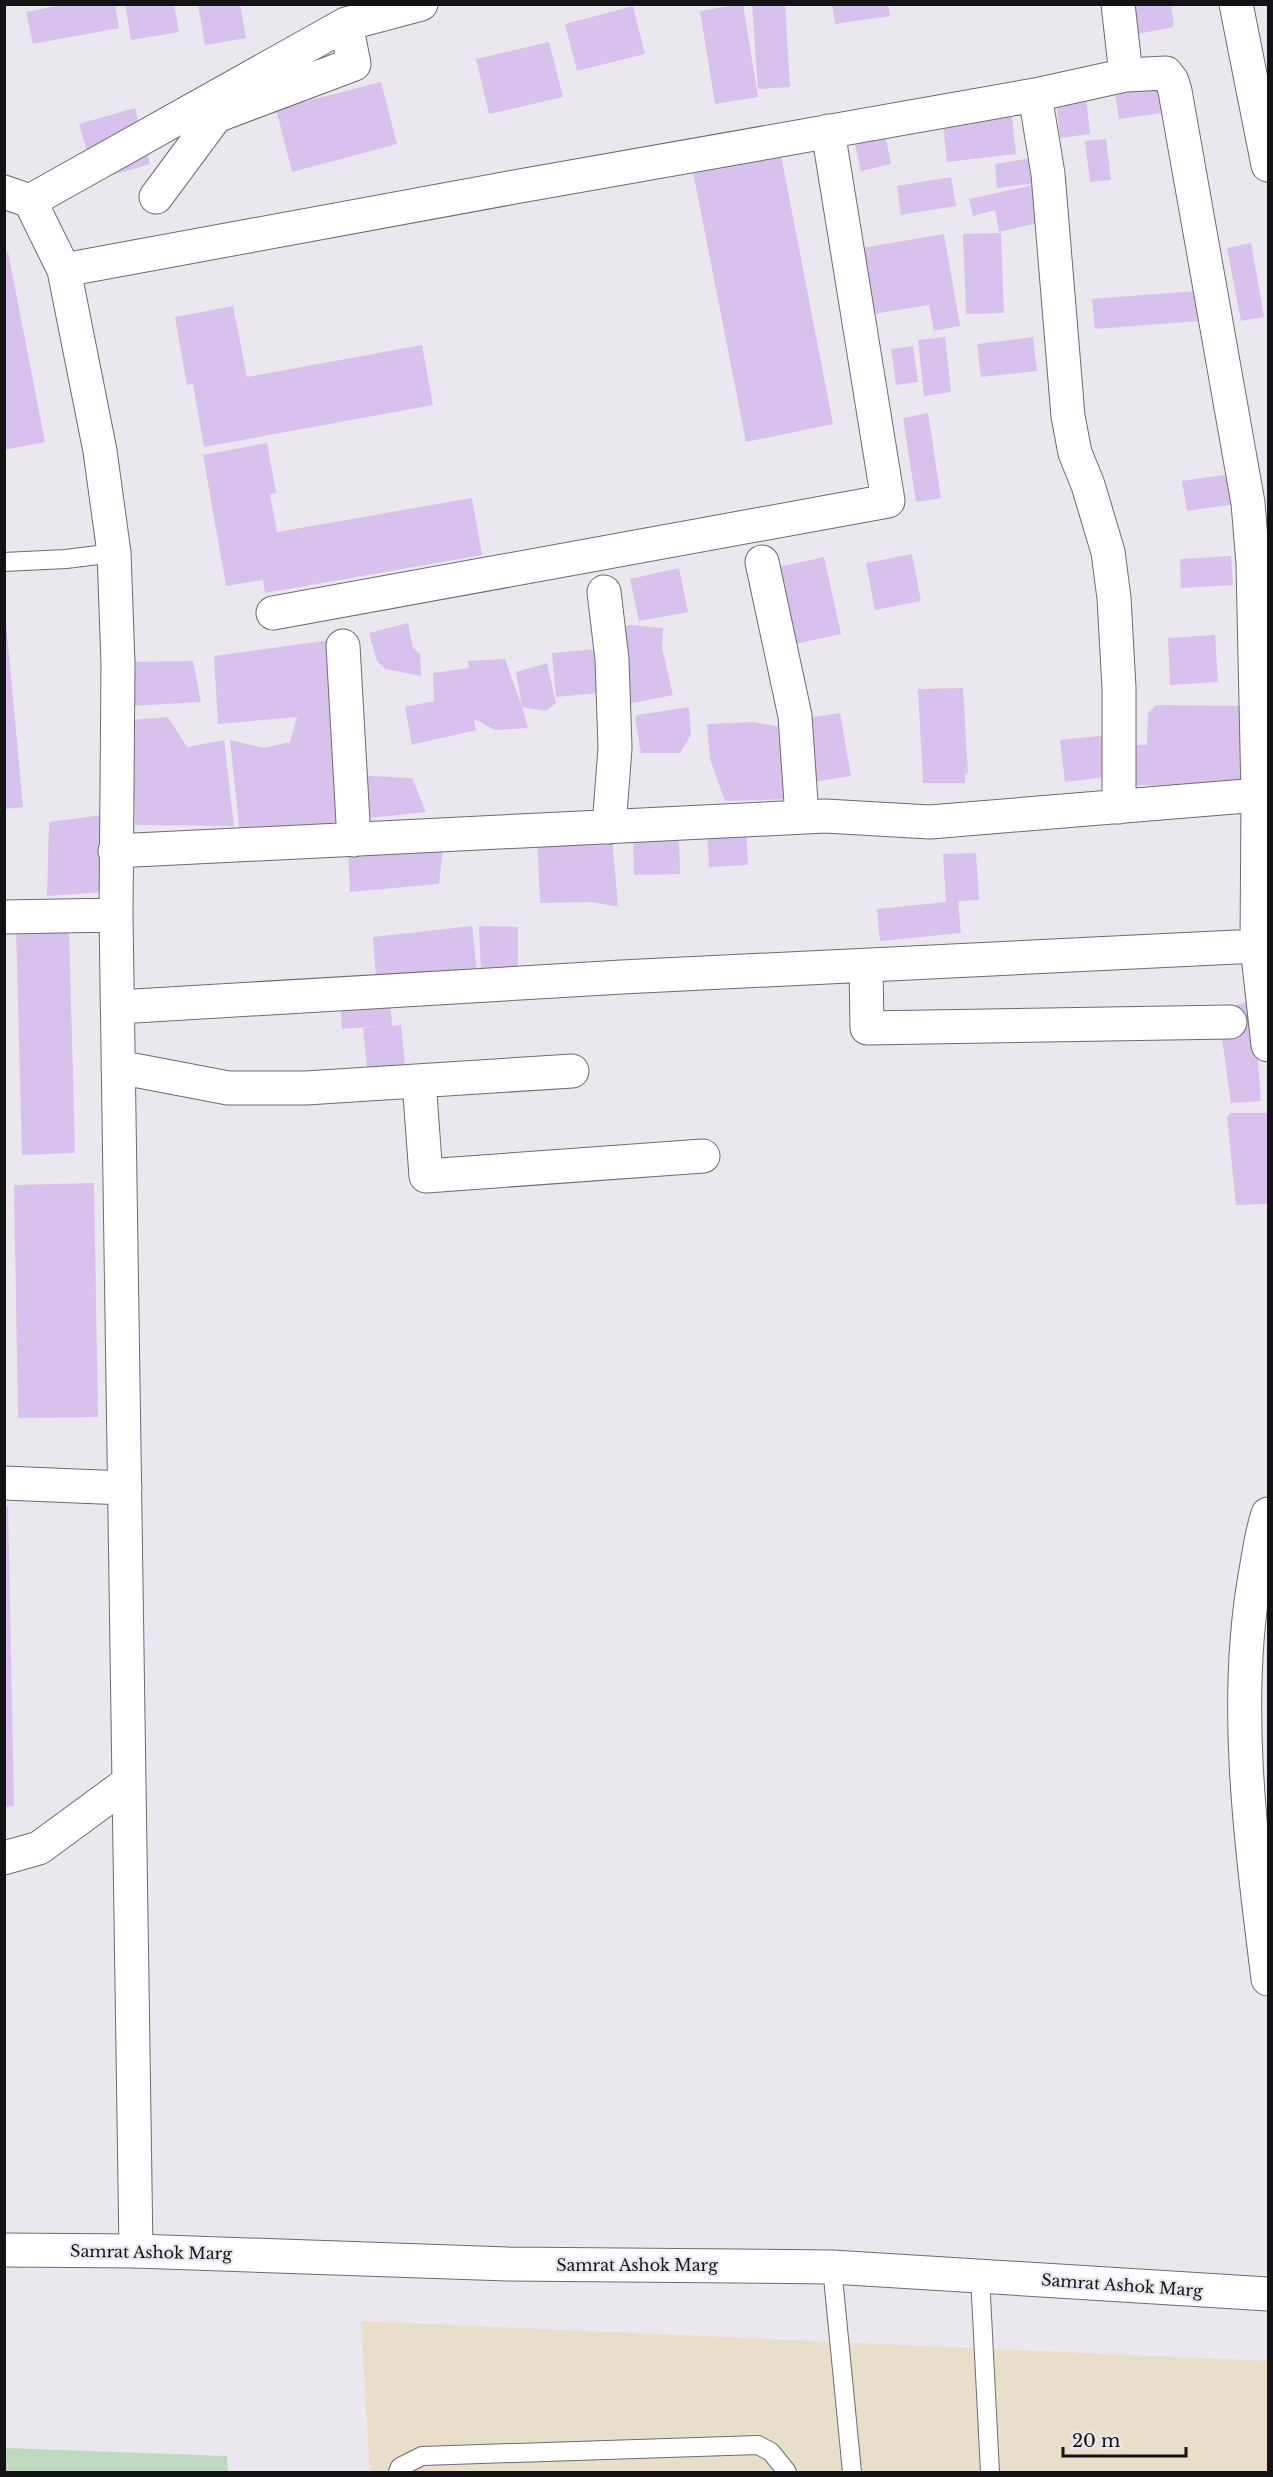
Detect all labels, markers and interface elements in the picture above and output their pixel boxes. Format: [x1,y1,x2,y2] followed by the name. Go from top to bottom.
[70,2241,232,2263] street label: Samrat Ashok Marg
[556,2255,718,2275] street label: Samrat Ashok Marg
[1041,2269,1204,2301] street label: Samrat Ashok Marg
[1063,2420,1186,2458] scale bar
[1072,2430,1120,2452] text: 20 m

